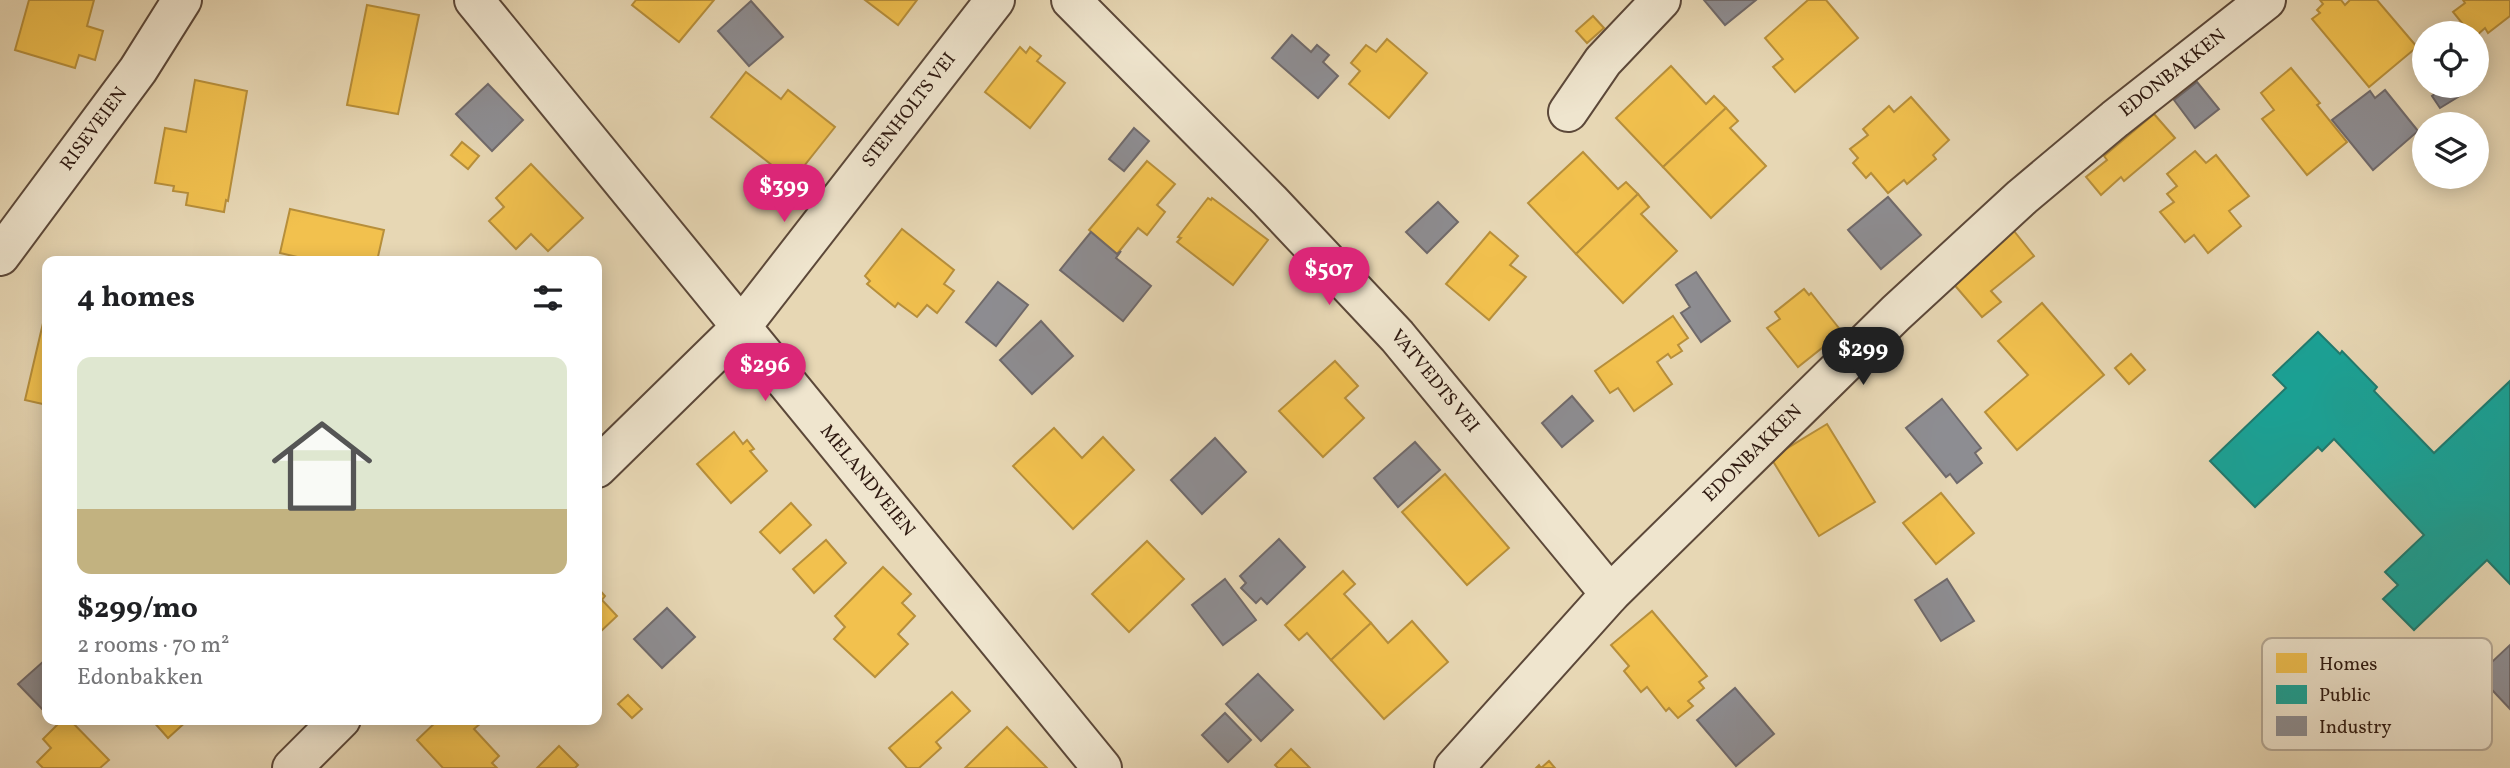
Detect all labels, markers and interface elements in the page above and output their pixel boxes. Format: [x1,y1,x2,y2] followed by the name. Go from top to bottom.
[2412,21,2489,189] map controls
[2412,21,2489,98] button: locate
[2114,23,2232,124] street label: EDONBAKKEN
[856,47,962,173] street label: STENHOLTS VEI
[55,82,134,176] street label: RISEVEIEN
[2412,112,2489,189] button: layers
[743,164,825,224] pin: $399
[759,171,809,203] text: $399
[1288,247,1370,307] pin: $507
[1305,254,1353,286] text: $507
[77,277,195,319] text: 4 homes
[529,279,567,317] icon: filters
[1384,324,1485,439] street label: VATVEDTS VEI
[1822,328,1904,387] pin: $299
[1838,334,1888,366] text: $299
[724,344,806,403] pin: $296
[740,350,790,382] text: $296
[1698,399,1808,508] street label: EDONBAKKEN
[259,403,385,529] icon: home
[814,419,921,542] street label: MELANDVEIEN
[77,588,198,630] text: $299/mo
[77,630,230,662] text: 2 rooms · 70 m²
[2262,638,2492,750] legend
[2319,652,2377,678] text: Homes
[77,662,203,694] text: Edonbakken
[2319,683,2371,709] text: Public
[2319,715,2392,741] text: Industry

